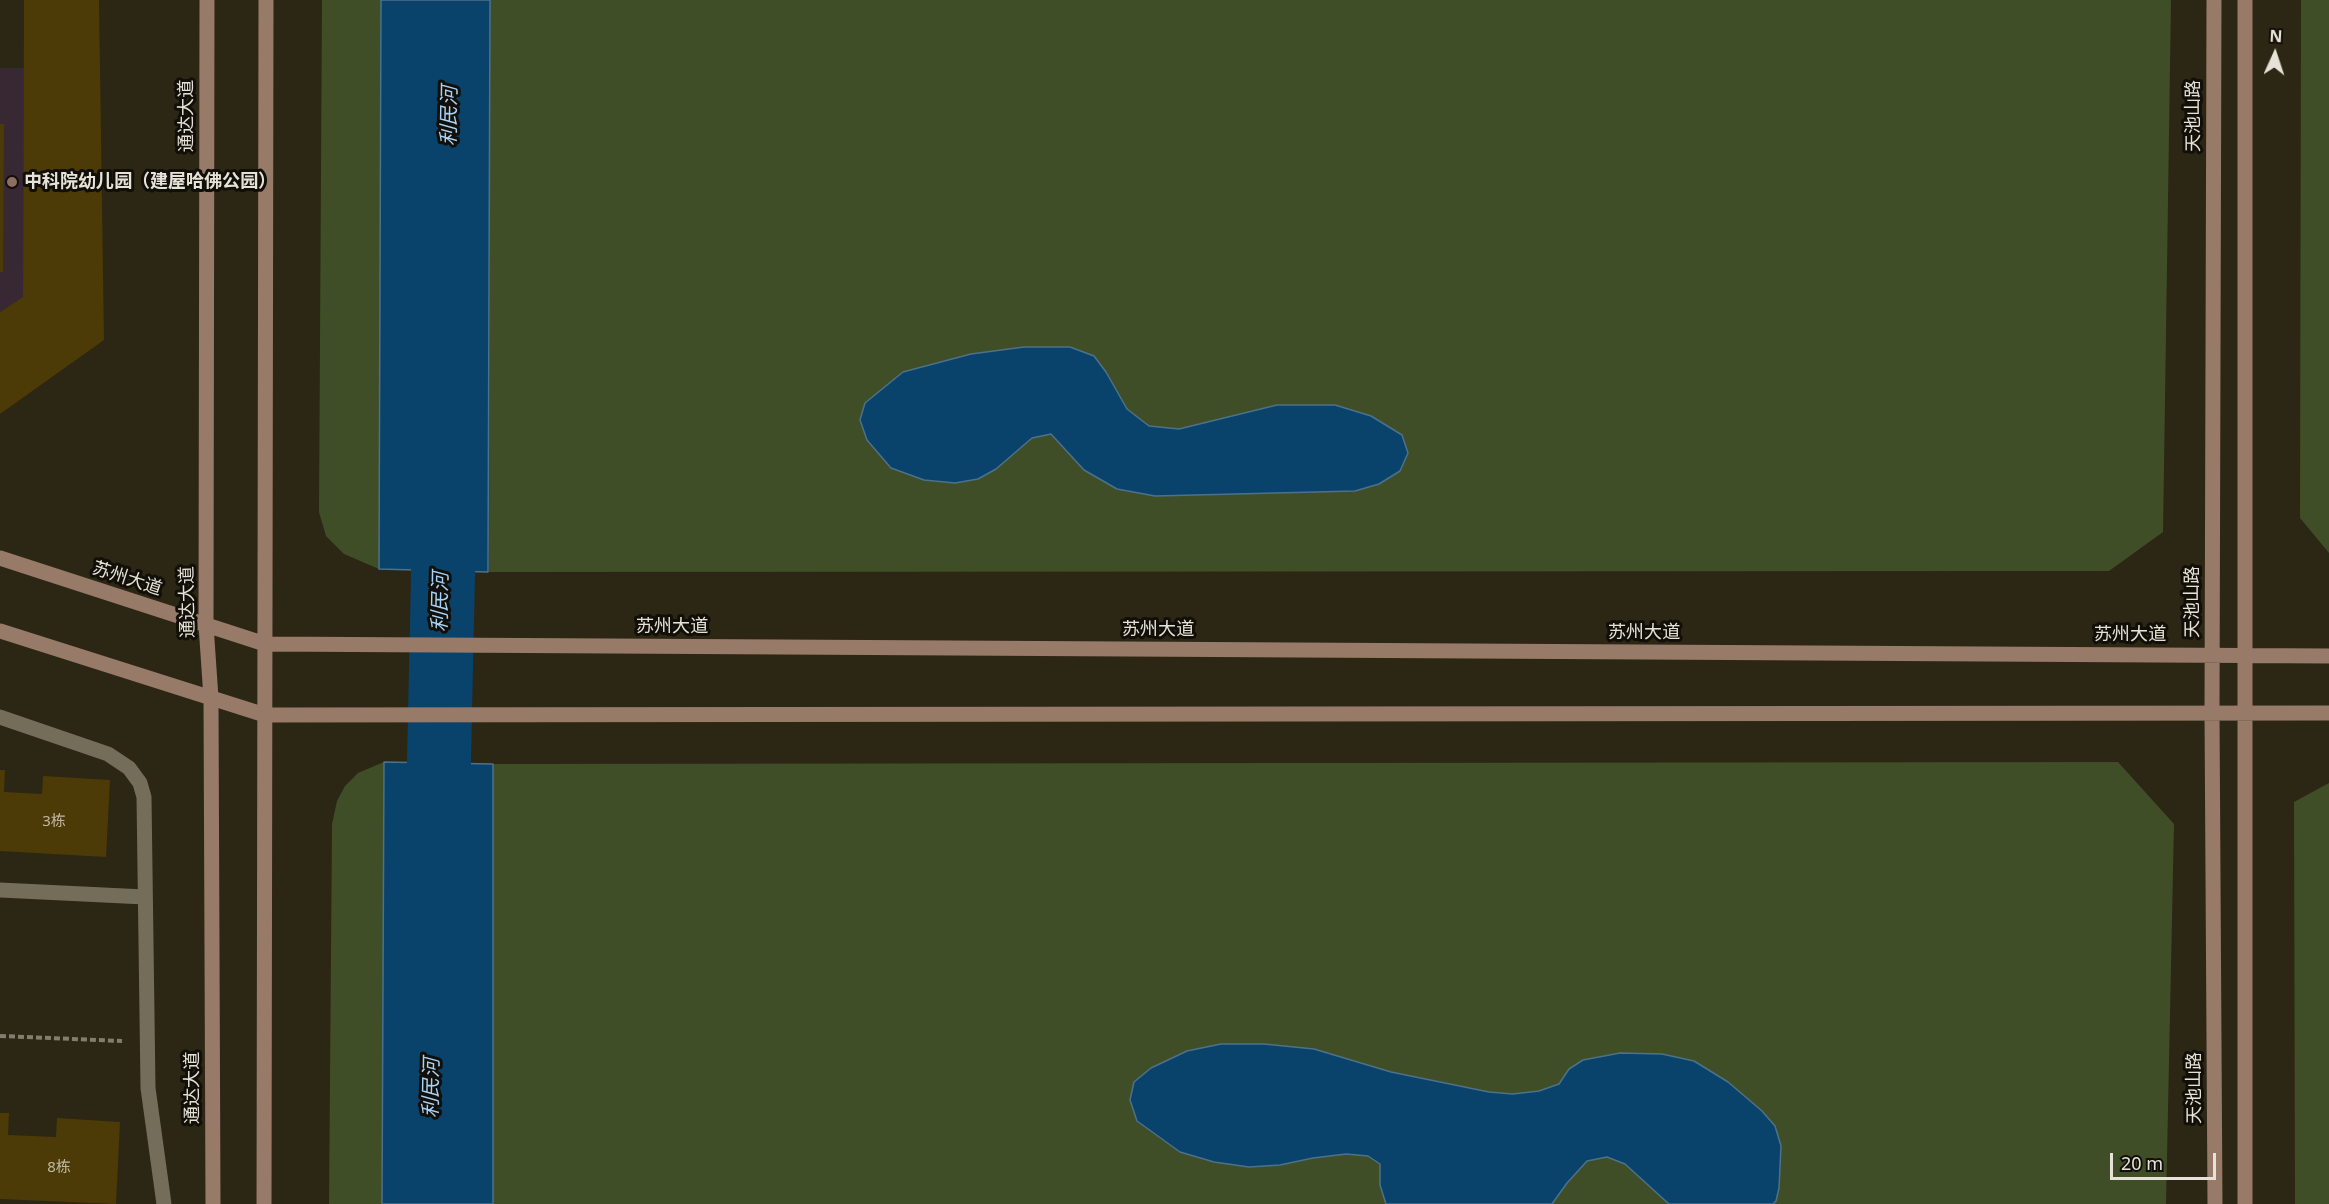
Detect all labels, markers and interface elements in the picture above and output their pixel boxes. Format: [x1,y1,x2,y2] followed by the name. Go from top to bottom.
[2245,24,2305,84] north arrow
[2269,25,2283,47] text: N
[176,80,198,152] street label: 通达大道
[2183,80,2205,152] street label: 天池山路
[437,86,463,146] water label: 利民河
[24,171,276,193] place label: 中科院幼儿园（建屋哈佛公园）
[5,175,19,189] marker: 中科院幼儿园（建屋哈佛公园）
[89,558,165,600] street label: 苏州大道
[177,566,199,638] street label: 通达大道
[2182,566,2204,638] street label: 天池山路
[428,572,454,632] water label: 利民河
[636,616,708,638] street label: 苏州大道
[1122,619,1194,641] street label: 苏州大道
[1608,622,1680,644] street label: 苏州大道
[2094,624,2166,646] street label: 苏州大道
[42,813,66,831] house number: 3栋
[182,1052,204,1124] street label: 通达大道
[2184,1052,2206,1124] street label: 天池山路
[419,1058,445,1118] water label: 利民河
[2113,1141,2220,1179] scale bar
[2121,1151,2163,1175] text: 20 m
[47,1159,71,1177] house number: 8栋

